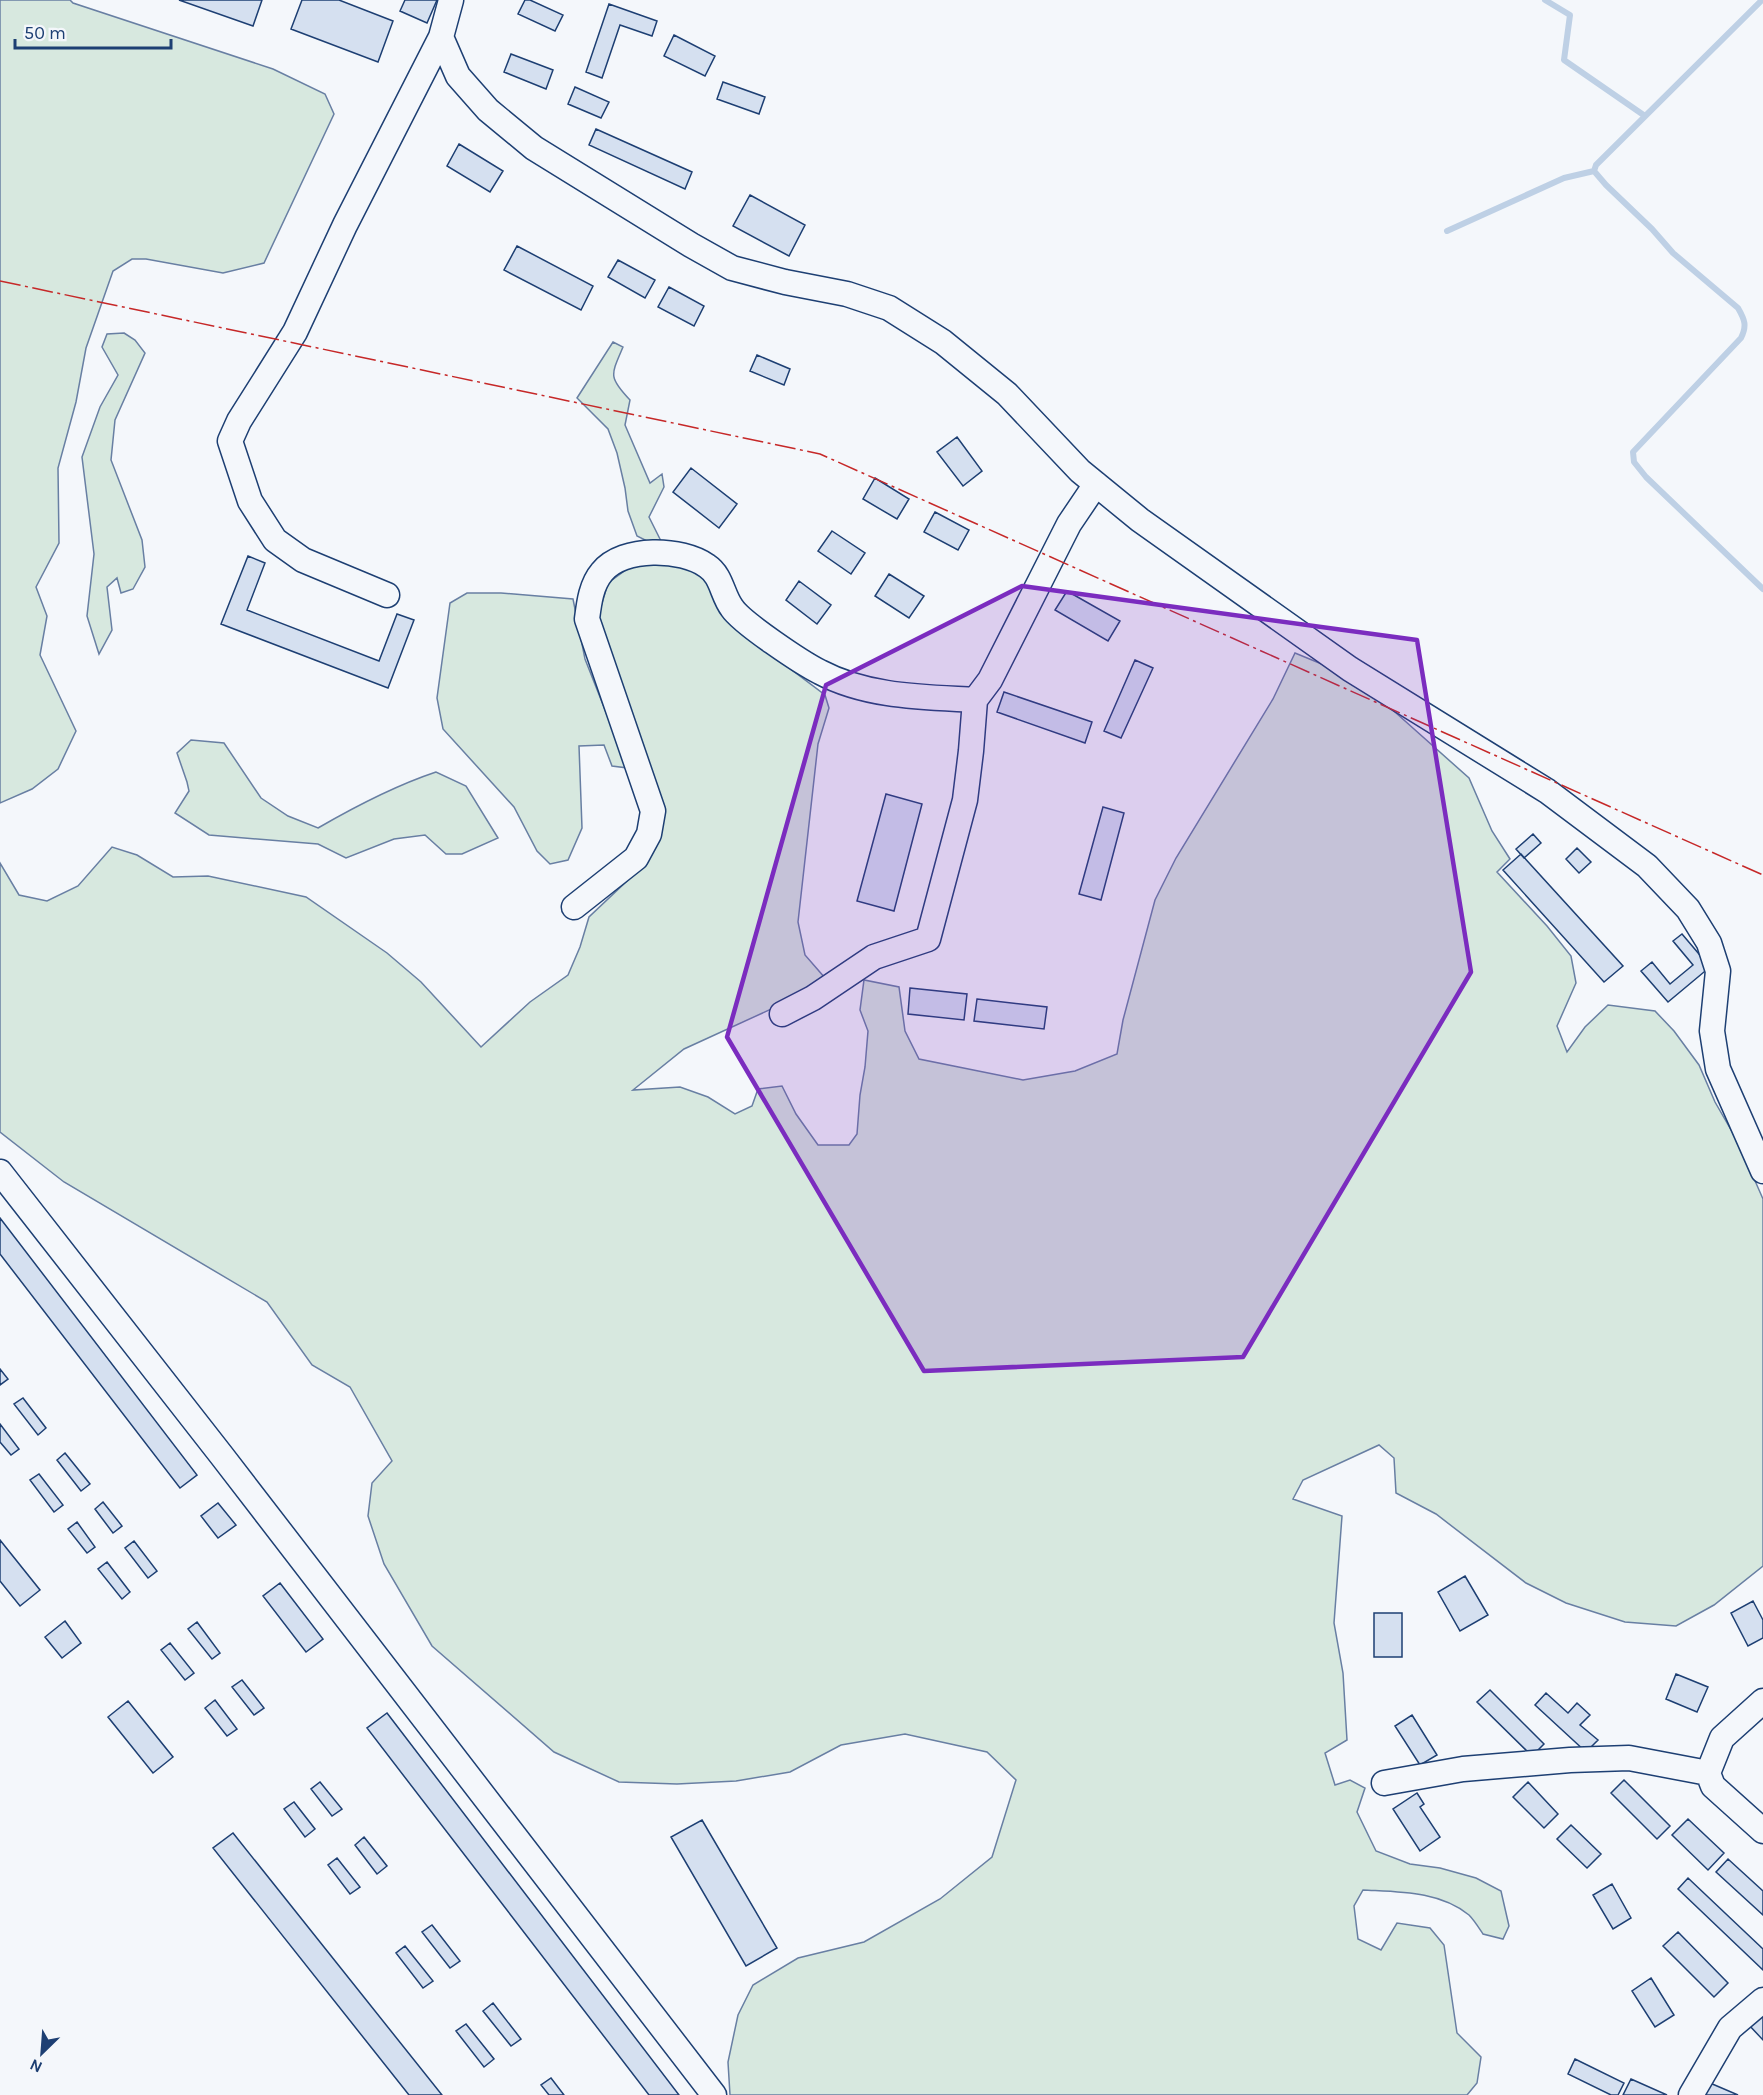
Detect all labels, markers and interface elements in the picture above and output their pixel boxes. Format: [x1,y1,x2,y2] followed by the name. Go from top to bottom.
[15,12,171,50] scale bar
[24,22,66,44] text: 50 m
[12,2023,72,2083] north arrow
[27,2055,45,2077] text: N

